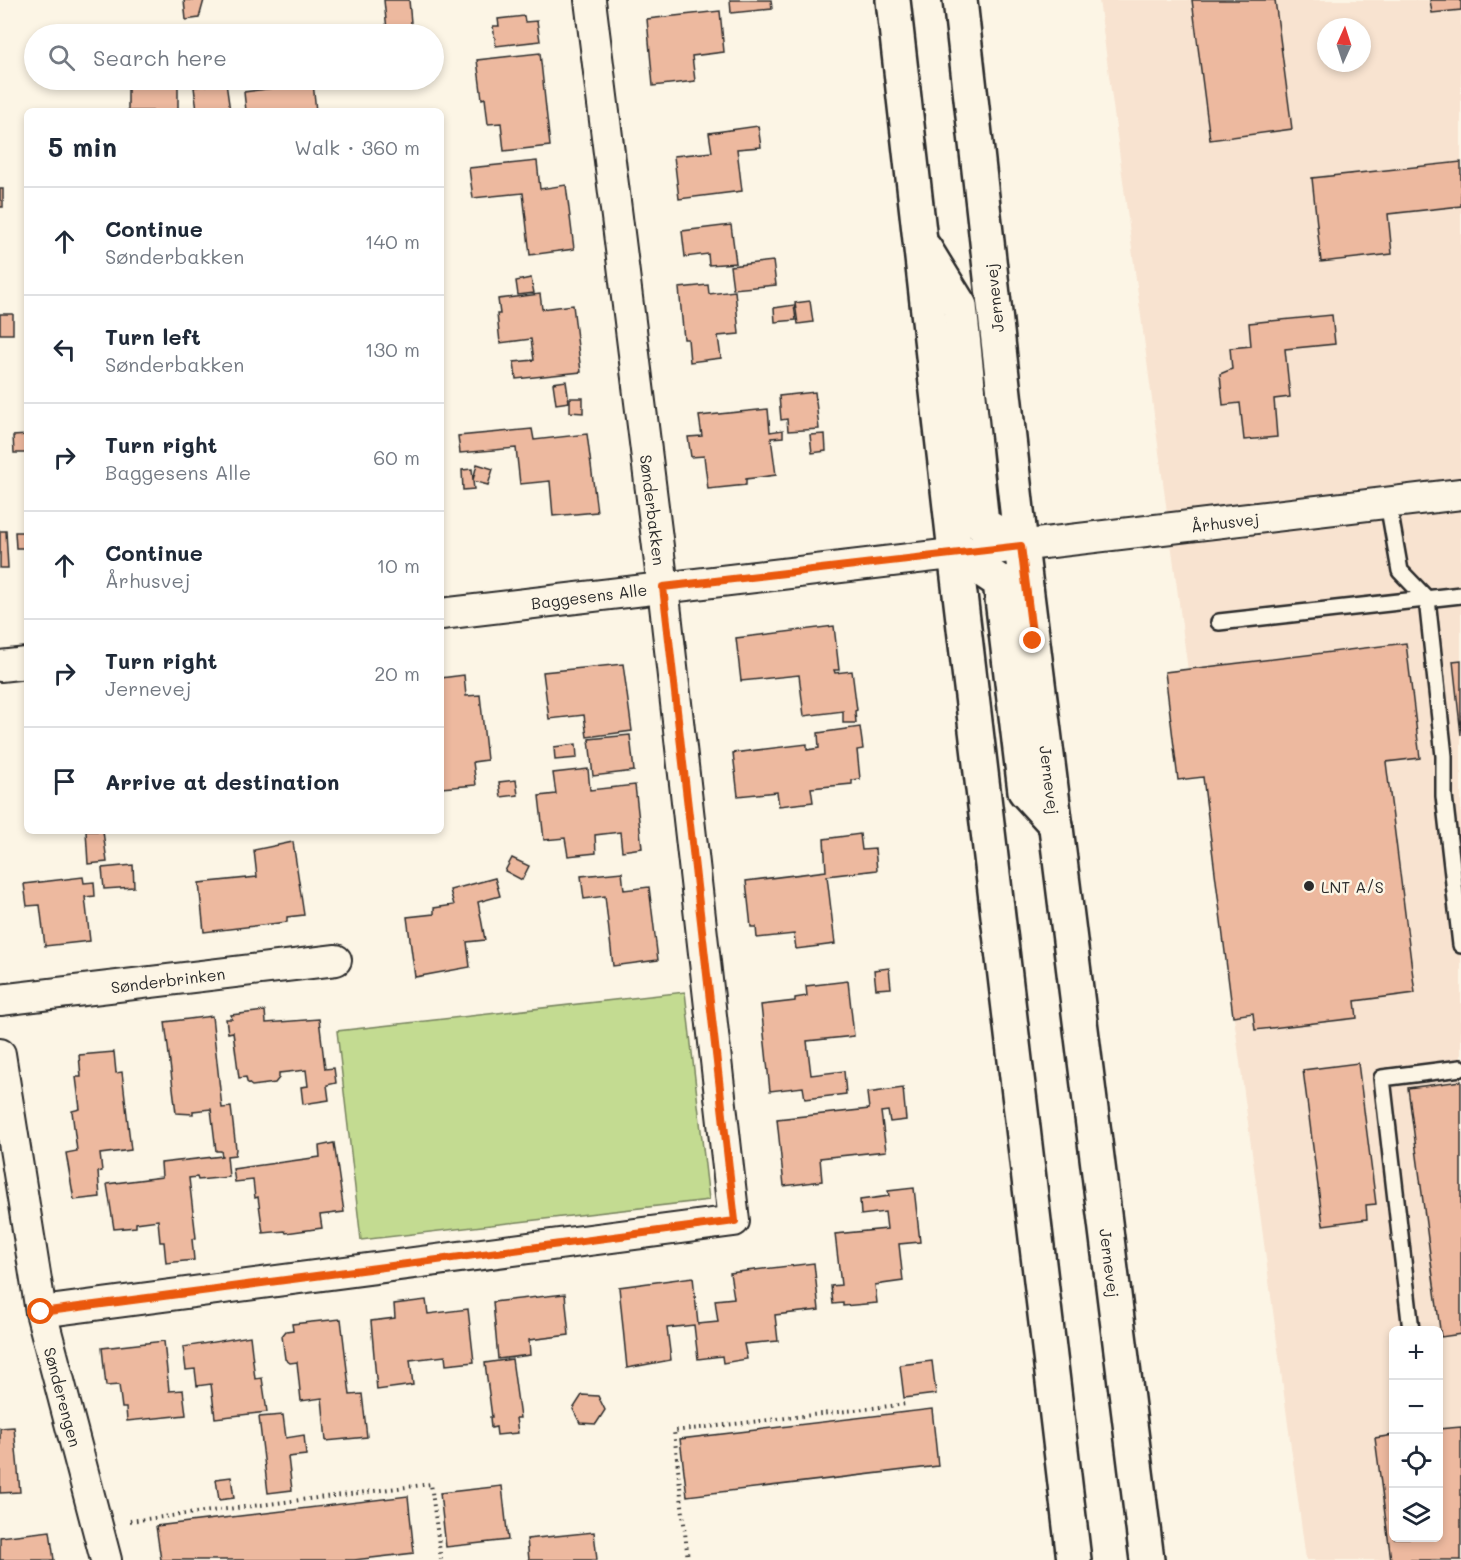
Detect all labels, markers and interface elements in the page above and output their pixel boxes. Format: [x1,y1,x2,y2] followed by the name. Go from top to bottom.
[1317,18,1371,72] north arrow
[24,24,444,90] search box
[45,41,78,74] icon: search
[93,43,227,72] text: Search here
[48,130,117,164] text: 5 min
[294,134,420,160] text: Walk · 360 m
[105,214,203,243] text: Continue
[48,225,81,258] icon: ahead
[365,228,420,254] text: 140 m
[105,243,244,269] text: Sønderbakken
[980,262,1008,334] street label: Jernevej
[105,322,201,351] text: Turn left
[48,333,81,366] icon: left
[365,336,420,362] text: 130 m
[105,351,244,377] text: Sønderbakken
[105,430,217,459] text: Turn right
[48,441,81,474] icon: right
[373,444,420,470] text: 60 m
[636,453,670,567] street label: Sønderbakken
[105,459,251,485] text: Baggesens Alle
[1190,507,1260,537] street label: Århusvej
[105,538,203,567] text: Continue
[48,549,81,582] icon: ahead
[376,552,420,578] text: 10 m
[105,567,191,593] text: Århusvej
[530,578,648,614] street label: Baggesens Alle
[1019,627,1045,653] route end
[105,646,217,675] text: Turn right
[48,657,81,690] icon: right
[374,660,420,686] text: 20 m
[105,675,192,701] text: Jernevej
[1035,744,1065,816] street label: Jernevej
[48,765,81,798] icon: arrive
[105,767,340,796] text: Arrive at destination
[1321,876,1384,897] place label: LNT A/S
[1302,879,1316,893] marker: LNT A/S
[110,963,226,997] street label: Sønderbrinken
[1095,1227,1125,1299] street label: Jernevej
[27,1298,53,1324] route start
[1389,1326,1443,1542] map controls
[1389,1326,1443,1380] button: +
[40,1345,86,1449] street label: Sønderengen
[1389,1380,1443,1434] button: −
[1389,1434,1443,1488] button: locate
[1389,1488,1443,1542] button: layers

